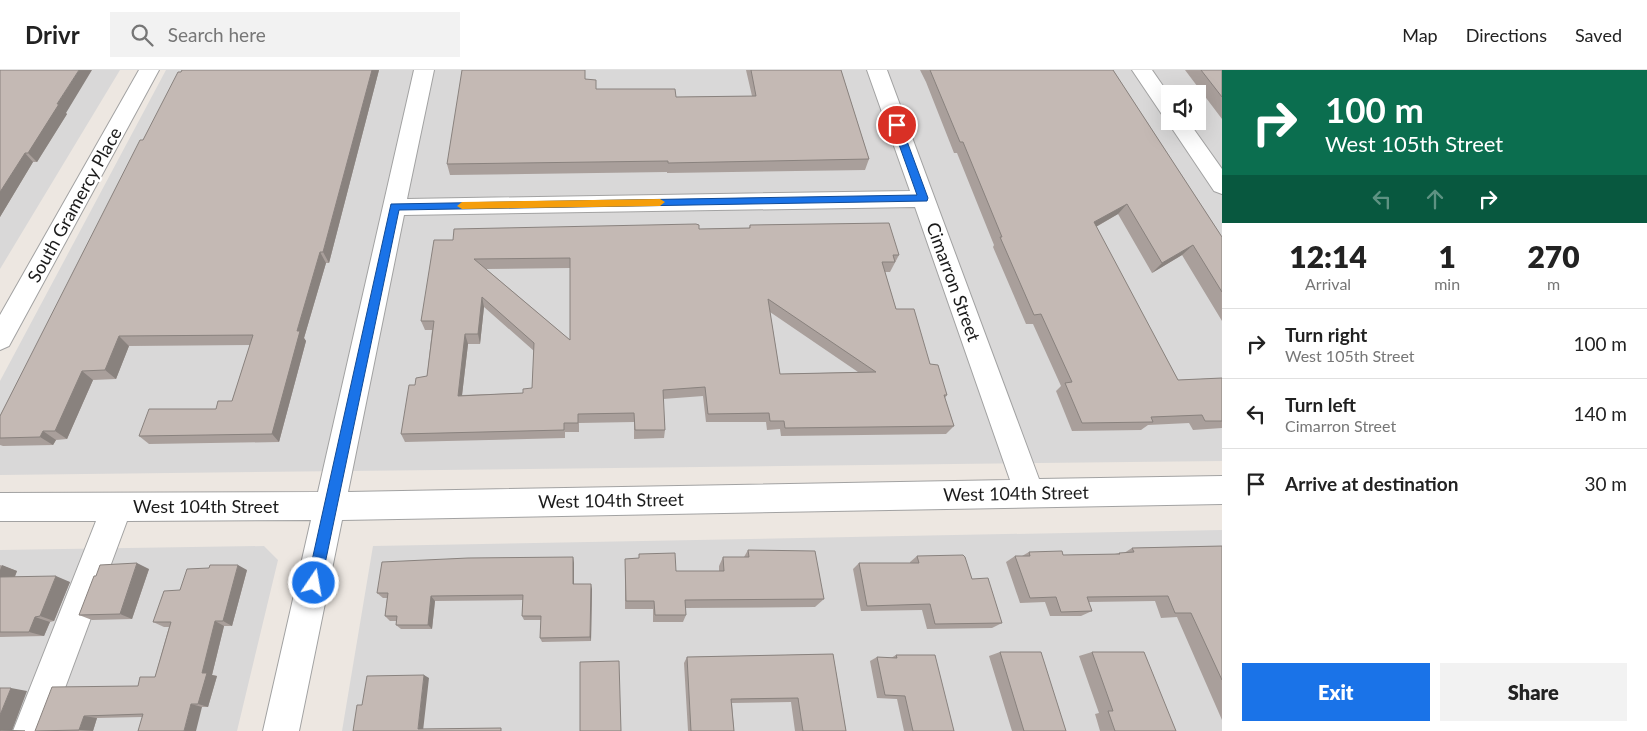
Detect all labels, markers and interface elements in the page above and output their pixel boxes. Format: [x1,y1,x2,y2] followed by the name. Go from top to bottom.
[110,12,460,57] search box
[25,20,80,49] text: Drivr
[128,21,156,49] icon: search
[168,23,266,46] text: Search here
[1402,24,1438,46] text: Map
[1466,24,1547,46] text: Directions
[1575,24,1622,46] text: Saved
[1161,85,1206,130] map controls
[1161,85,1206,130] button: sound
[1325,88,1424,130] text: 100 m
[1242,90,1307,155] icon: right
[876,104,918,146] pin
[883,111,911,139] icon: arrive
[22,123,126,286] street label: South Gramercy Place
[1325,130,1503,157] text: West 105th Street
[1368,185,1396,213] icon: left
[1421,185,1449,213] icon: ahead
[1474,185,1502,213] icon: right
[922,219,986,345] street label: Cimarron Street
[1289,238,1367,274] text: 12:14
[1438,238,1456,274] text: 1
[1527,238,1580,274] text: 270
[1305,274,1351,293] text: Arrival
[1434,274,1460,293] text: min
[1547,274,1560,293] text: m
[1285,323,1367,346] text: Turn right
[1242,330,1270,358] icon: right
[1573,332,1627,355] text: 100 m
[1285,346,1415,365] text: West 105th Street
[1285,393,1356,416] text: Turn left
[1242,400,1270,428] icon: left
[1573,402,1627,425] text: 140 m
[1285,416,1396,435] text: Cimarron Street
[1242,470,1270,498] icon: arrive
[1285,472,1458,495] text: Arrive at destination
[1584,472,1627,495] text: 30 m
[943,481,1090,505] street label: West 104th Street
[538,488,685,512] street label: West 104th Street
[133,495,279,517] street label: West 104th Street
[287,556,339,608] position arrow
[1242,663,1430,721] button: Exit
[1440,663,1627,721] button: Share

